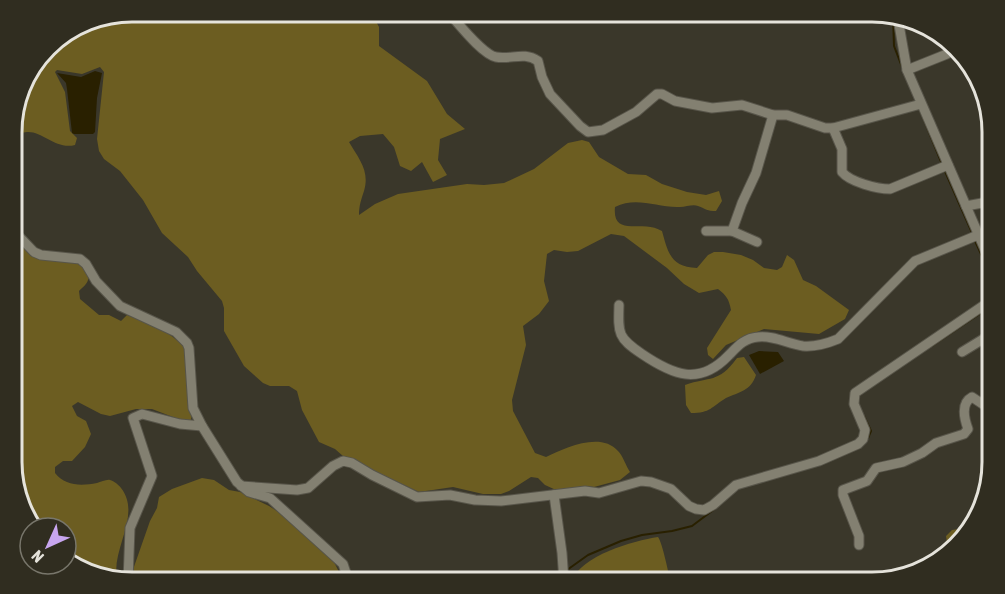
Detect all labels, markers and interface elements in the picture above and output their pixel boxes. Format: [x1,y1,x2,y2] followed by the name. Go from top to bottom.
[18,516,78,576] north arrow
[28,547,47,566] text: N

